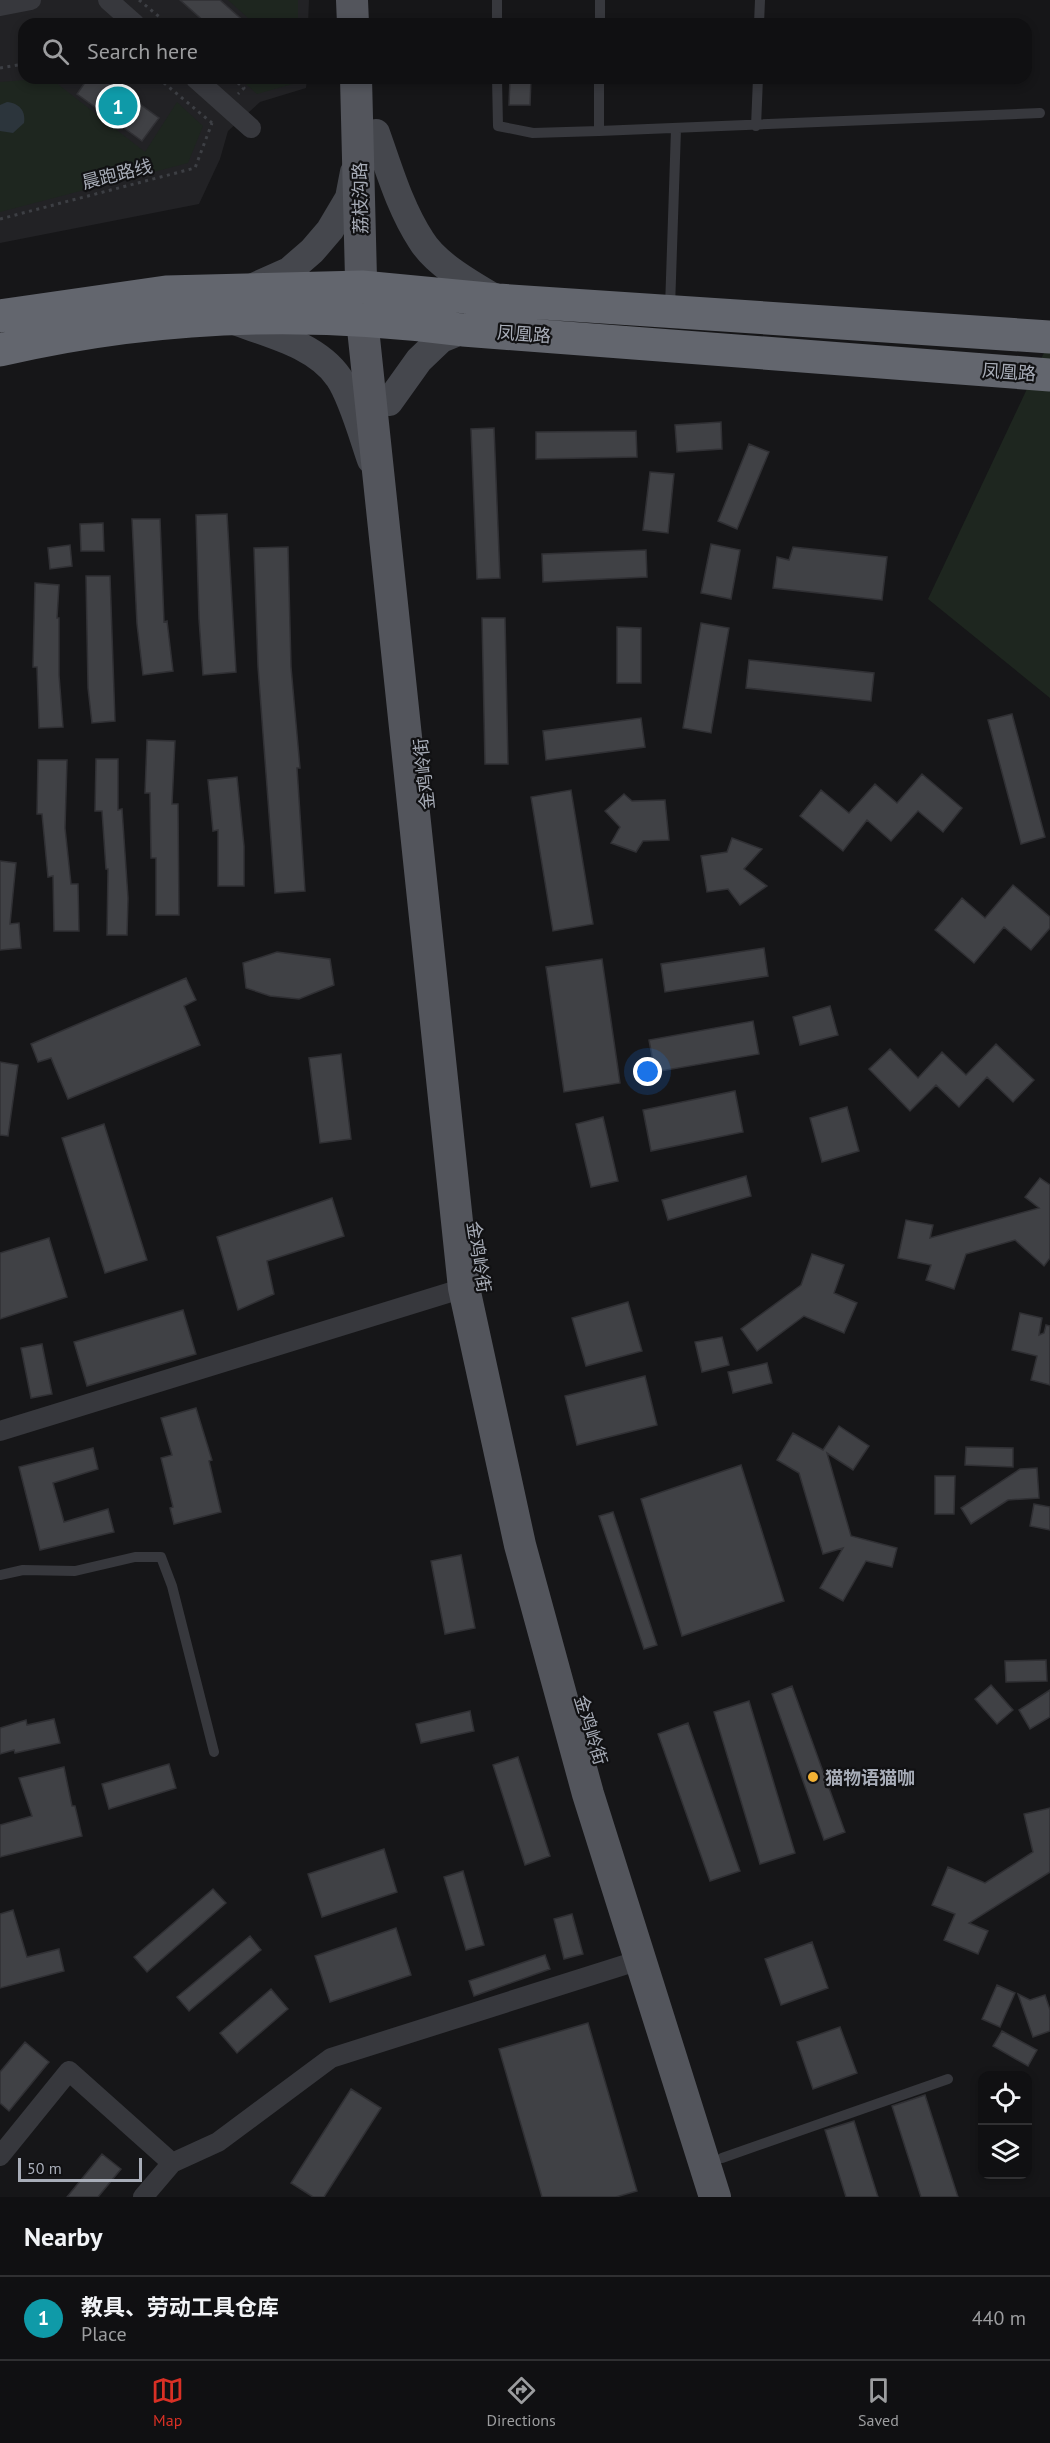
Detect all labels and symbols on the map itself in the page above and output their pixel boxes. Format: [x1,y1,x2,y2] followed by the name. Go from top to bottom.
[98,84,138,128] pin: 1
[79,154,155,194] street label: 晨跑路线
[348,162,372,234] street label: 荔枝沟路
[496,321,552,347] street label: 凤凰路
[981,359,1037,385] street label: 凤凰路
[409,737,439,811] street label: 金鸡岭街
[633,1057,662,1086] your location
[462,1220,496,1294] street label: 金鸡岭街
[569,1692,613,1768] street label: 金鸡岭街
[825,1766,915,1789] place label: 猫物语猫咖
[806,1770,820,1784] marker: 猫物语猫咖
[18,2155,142,2182] scale bar

